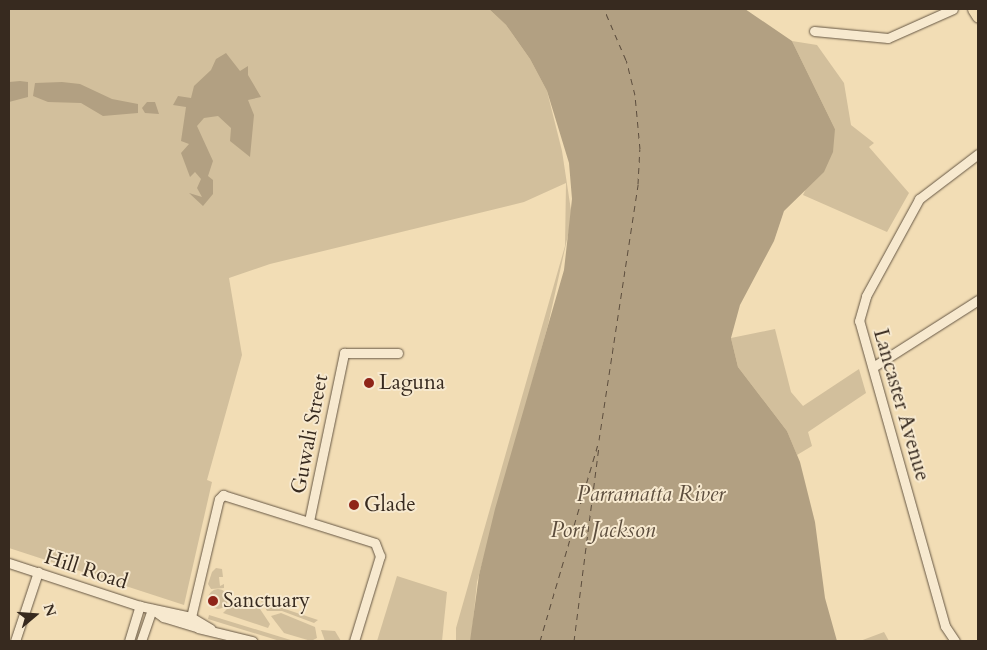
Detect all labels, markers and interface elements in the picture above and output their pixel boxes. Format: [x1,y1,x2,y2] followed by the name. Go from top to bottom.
[867,326,935,484] street label: Lancaster Avenue
[379,370,445,396] place label: Laguna
[286,372,334,496] street label: Guwali Street
[363,377,375,389] marker: Laguna
[577,482,725,508] water label: Parramatta River
[364,492,416,518] place label: Glade
[348,499,360,511] marker: Glade
[551,518,655,544] water label: Port Jackson
[41,545,131,595] street label: Hill Road
[223,588,310,614] place label: Sanctuary
[10,590,60,640] north arrow
[207,595,219,607] marker: Sanctuary
[39,601,61,619] text: N

